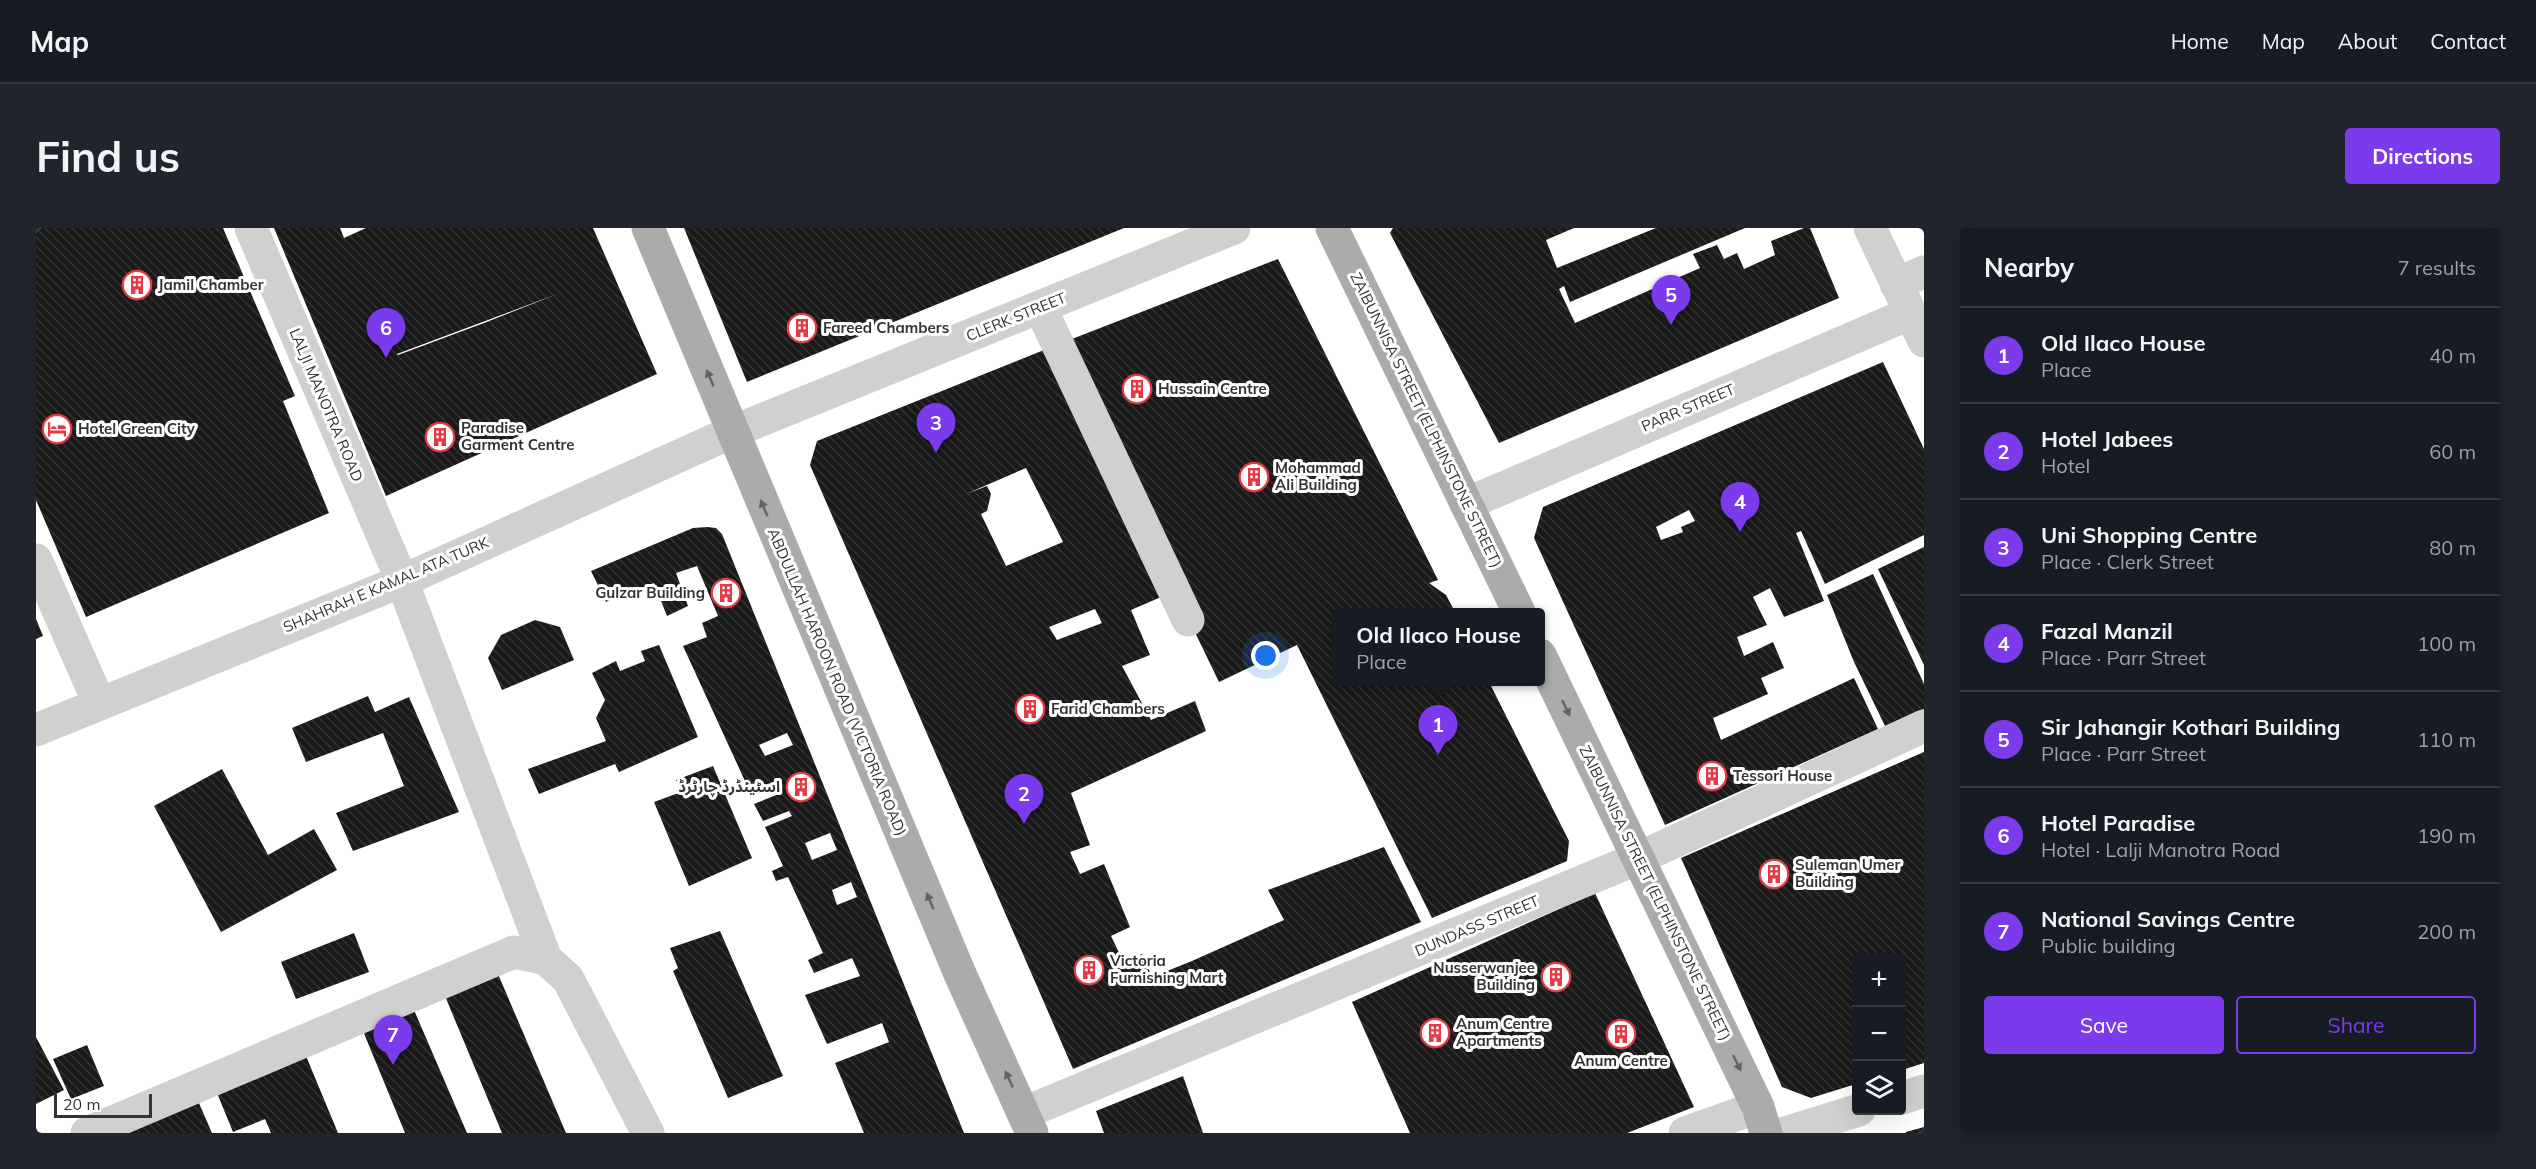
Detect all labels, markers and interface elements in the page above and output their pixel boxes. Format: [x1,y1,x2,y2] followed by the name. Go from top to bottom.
[30,24,89,59] text: Map
[2171,28,2229,54] text: Home
[2262,28,2305,54] text: Map
[2338,28,2397,54] text: About
[2430,28,2506,54] text: Contact
[2345,128,2500,184] button: Directions
[36,130,180,183] text: Find us
[1984,251,2074,284] text: Nearby
[2398,255,2476,280] text: 7 results
[121,269,153,301] building icon: Jamil Chamber
[1346,269,1506,570] street label: ZAIBUNNISA STREET (ELPHINSTONE STREET)
[158,275,264,294] place label: Jamil Chamber
[1652,276,1690,325] pin: 5
[963,288,1069,345] street label: CLERK STREET
[366,308,406,358] pin: 6
[786,312,818,344] building icon: Fareed Chambers
[823,318,949,337] place label: Fareed Chambers
[286,325,367,484] street label: LALJI MANOTRA ROAD
[2041,329,2206,357] text: Old Ilaco House
[1998,343,2010,368] text: 1
[2429,343,2476,368] text: 40 m
[2041,357,2091,382] text: Place
[705,369,714,387] one-way arrow
[1121,373,1153,405] building icon: Hussain Centre
[1158,379,1267,398] place label: Hussain Centre
[1638,379,1737,436] street label: PARR STREET
[916,404,956,453] pin: 3
[41,413,73,445] hotel icon: Hotel Green City
[461,418,575,454] place label: Paradise Garment Centre
[78,419,196,438] place label: Hotel Green City
[424,421,456,453] building icon: Paradise Garment Centre
[2041,425,2173,453] text: Hotel Jabees
[1998,439,2010,464] text: 2
[2429,439,2476,464] text: 60 m
[2041,453,2090,478] text: Hotel
[1275,458,1361,494] place label: Mohammad Ali Building
[1238,461,1270,493] building icon: Mohammad Ali Building
[1720,482,1760,532] pin: 4
[760,500,769,517] one-way arrow
[2041,521,2257,549] text: Uni Shopping Centre
[764,525,911,838] street label: ABDULLAH HAROON ROAD (VICTORIA ROAD)
[280,532,492,637] street label: SHAHRAH E KAMAL ATA TURK
[1998,535,2010,560] text: 3
[2429,535,2476,560] text: 80 m
[2041,549,2214,574] text: Place · Clerk Street
[710,577,742,609] building icon: Gulzar Building
[595,583,705,602] place label: Gulzar Building
[1332,608,1545,686] popup
[2041,617,2173,645] text: Fazal Manzil
[1356,621,1521,649] text: Old Ilaco House
[1998,631,2010,656] text: 4
[2417,631,2476,656] text: 100 m
[1251,641,1280,670] your location
[2041,645,2206,670] text: Place · Parr Street
[1356,649,1407,674] text: Place
[1014,693,1046,725] building icon: Farid Chambers
[1051,699,1165,718] place label: Farid Chambers
[1561,699,1570,716] one-way arrow
[1418,706,1458,755] pin: 1
[2041,713,2341,741] text: Sir Jahangir Kothari Building
[1998,727,2010,752] text: 5
[2417,727,2476,752] text: 110 m
[2041,741,2206,766] text: Place · Parr Street
[1575,742,1735,1043] street label: ZAIBUNNISA STREET (ELPHINSTONE STREET)
[1696,760,1728,792] building icon: Tessori House
[1733,766,1832,785] place label: Tessori House
[785,771,817,803] building icon: اسٹینڈرڈ چارٹرڈ
[1004,774,1044,824] pin: 2
[678,777,780,797] place label: اسٹینڈرڈ چارٹرڈ
[2041,809,2195,837] text: Hotel Paradise
[1998,823,2010,848] text: 6
[2417,823,2476,848] text: 190 m
[2041,837,2280,862] text: Hotel · Lalji Manotra Road
[1795,855,1900,891] place label: Suleman Umer Building
[1758,858,1790,890] building icon: Suleman Umer Building
[1412,891,1542,960] street label: DUNDASS STREET
[925,892,934,910] one-way arrow
[2041,905,2295,933] text: National Savings Centre
[1998,919,2010,944] text: 7
[2417,919,2476,944] text: 200 m
[2041,933,2176,958] text: Public building
[1109,951,1224,987] place label: Victoria Furnishing Mart
[1852,953,1906,1115] map controls
[1852,953,1906,1007] button: +
[1073,954,1105,986] building icon: Victoria Furnishing Mart
[1433,958,1535,994] place label: Nusserwanjee Building
[1540,961,1572,993] building icon: Nusserwanjee Building
[1984,996,2224,1054] button: Save
[2236,996,2476,1054] button: Share
[1852,1007,1906,1061] button: −
[1456,1014,1550,1050] place label: Anum Centre Apartments
[374,1016,412,1065] pin: 7
[1419,1017,1451,1049] building icon: Anum Centre Apartments
[1605,1018,1637,1050] building icon: Anum Centre
[1574,1051,1668,1070] place label: Anum Centre
[1732,1054,1741,1071] one-way arrow
[1852,1061,1906,1115] button: layers
[1004,1071,1013,1088] one-way arrow
[54,1091,152,1118] scale bar
[63,1094,100,1114] text: 20 m

